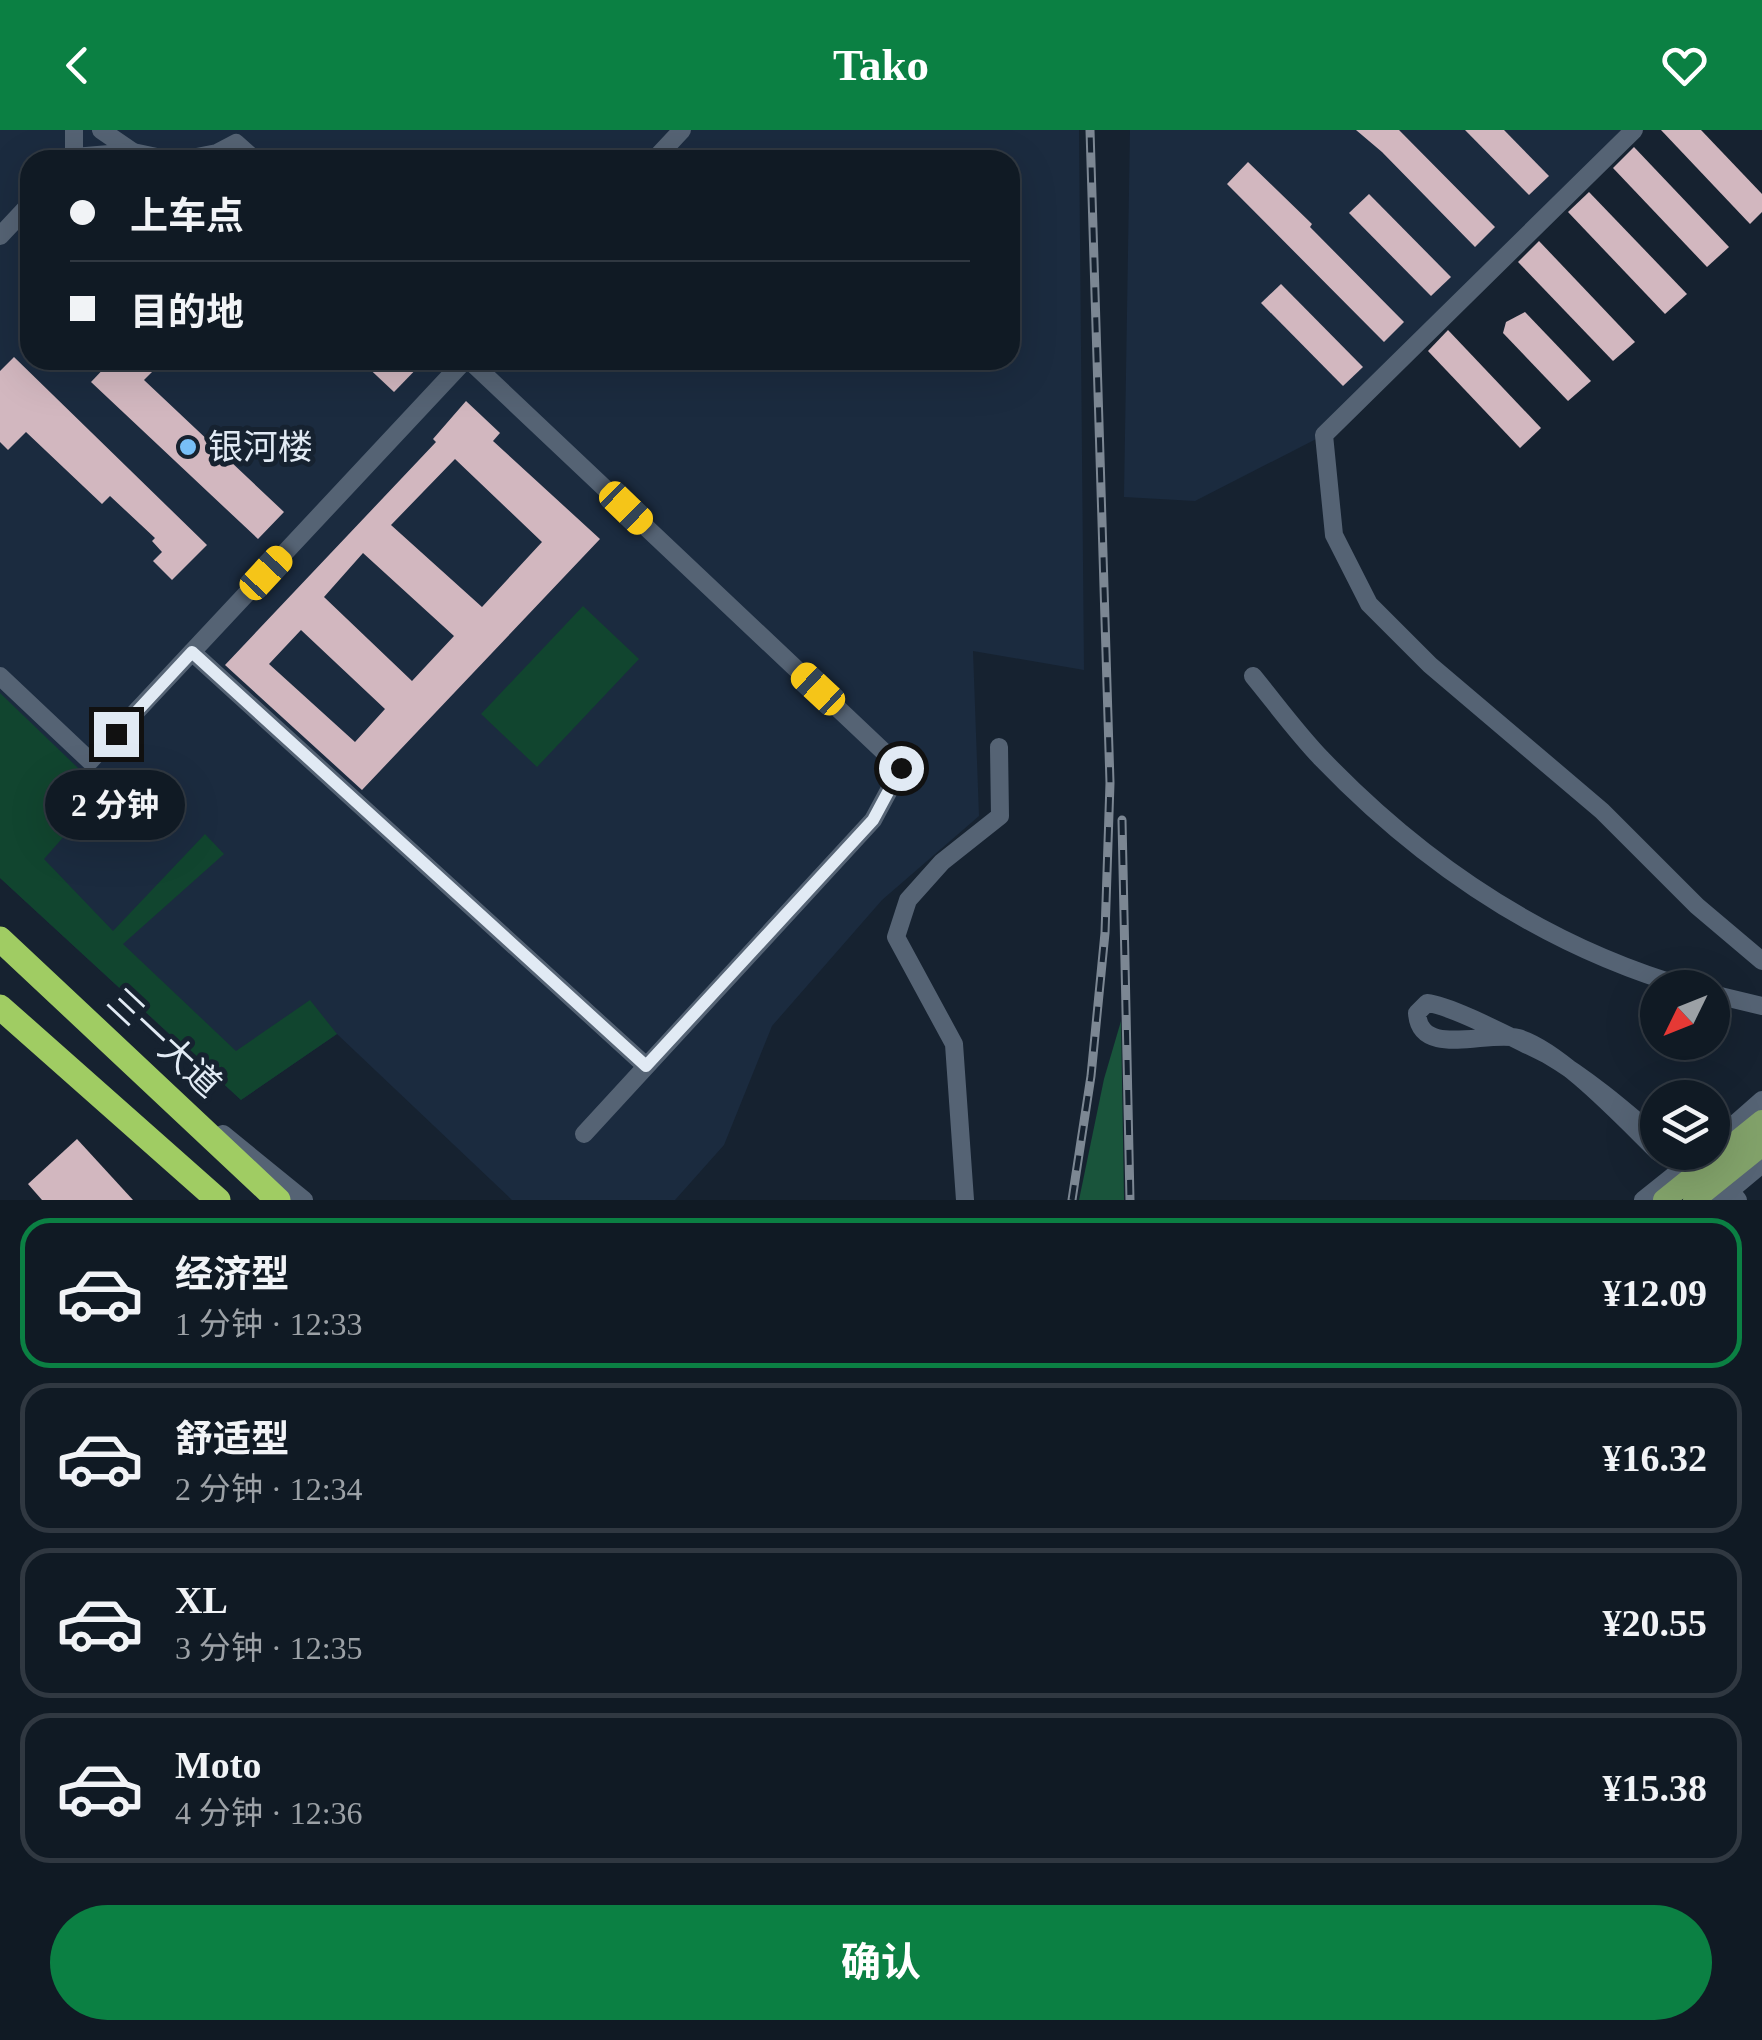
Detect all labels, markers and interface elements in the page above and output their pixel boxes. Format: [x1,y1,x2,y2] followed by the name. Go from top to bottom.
[50,38,105,93] icon: back
[1657,38,1712,93] icon: heart
[833,40,929,90] text: Tako
[130,195,244,237] text: 上车点
[130,291,244,333] text: 目的地
[208,428,313,467] place label: 银河楼
[177,436,199,458] marker: 银河楼
[594,476,658,540] car
[235,541,297,605] car
[786,658,850,720] car
[94,712,139,757] route end
[879,746,924,791] route start
[46,769,186,839] callout: 2 分钟
[71,787,159,823] text: 2 分钟
[1640,970,1730,1060] north arrow
[1640,970,1730,1170] map controls
[100,981,228,1105] street label: 三一大道
[1640,1080,1730,1170] button: layers
[55,1248,145,1338] icon: car
[175,1253,289,1295] text: 经济型
[1603,1272,1707,1314] text: ¥12.09
[175,1306,363,1342] text: 1 分钟 · 12:33
[55,1413,145,1503] icon: car
[175,1418,289,1460] text: 舒适型
[1603,1437,1707,1479] text: ¥16.32
[175,1471,363,1507] text: 2 分钟 · 12:34
[55,1578,145,1668] icon: car
[175,1579,228,1621] text: XL
[1603,1602,1707,1644] text: ¥20.55
[175,1630,363,1666] text: 3 分钟 · 12:35
[55,1743,145,1833] icon: car
[175,1744,262,1786] text: Moto
[1603,1767,1707,1809] text: ¥15.38
[175,1795,363,1831] text: 4 分钟 · 12:36
[50,1905,1712,2020] button: 确认

